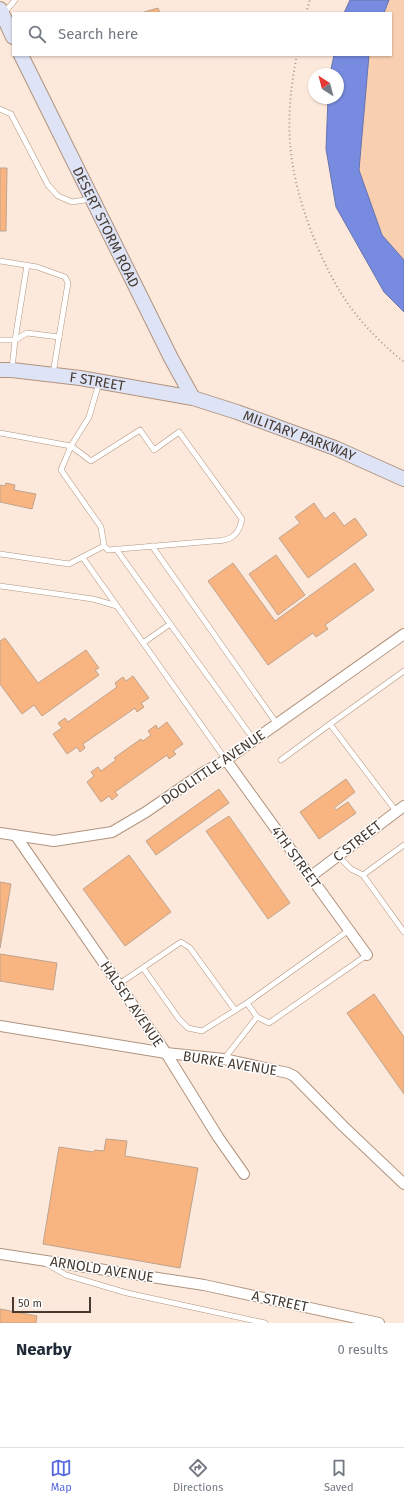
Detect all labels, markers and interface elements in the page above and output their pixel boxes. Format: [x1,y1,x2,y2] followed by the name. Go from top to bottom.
[12,12,392,56] search box
[26,23,48,45] icon: search
[58,25,138,43] text: Search here
[308,68,344,104] north arrow
[69,164,143,290] street label: DESERT STORM ROAD
[69,369,127,395] street label: F STREET
[241,407,358,465] street label: MILITARY PARKWAY
[158,726,268,808] street label: DOOLITTLE AVENUE
[330,817,386,866] street label: C STREET
[267,823,324,892] street label: 4TH STREET
[97,958,167,1051] street label: HALSEY AVENUE
[182,1048,278,1079] street label: BURKE AVENUE
[49,1253,155,1286] street label: ARNOLD AVENUE
[250,1287,310,1316] street label: A STREET
[12,1295,91,1314] scale bar
[18,1297,42,1310] text: 50 m
[16,1339,71,1360] text: Nearby
[337,1342,388,1357] text: 0 results
[50,1457,72,1494] tab: Map
[173,1457,223,1494] tab: Directions
[324,1457,354,1494] tab: Saved

